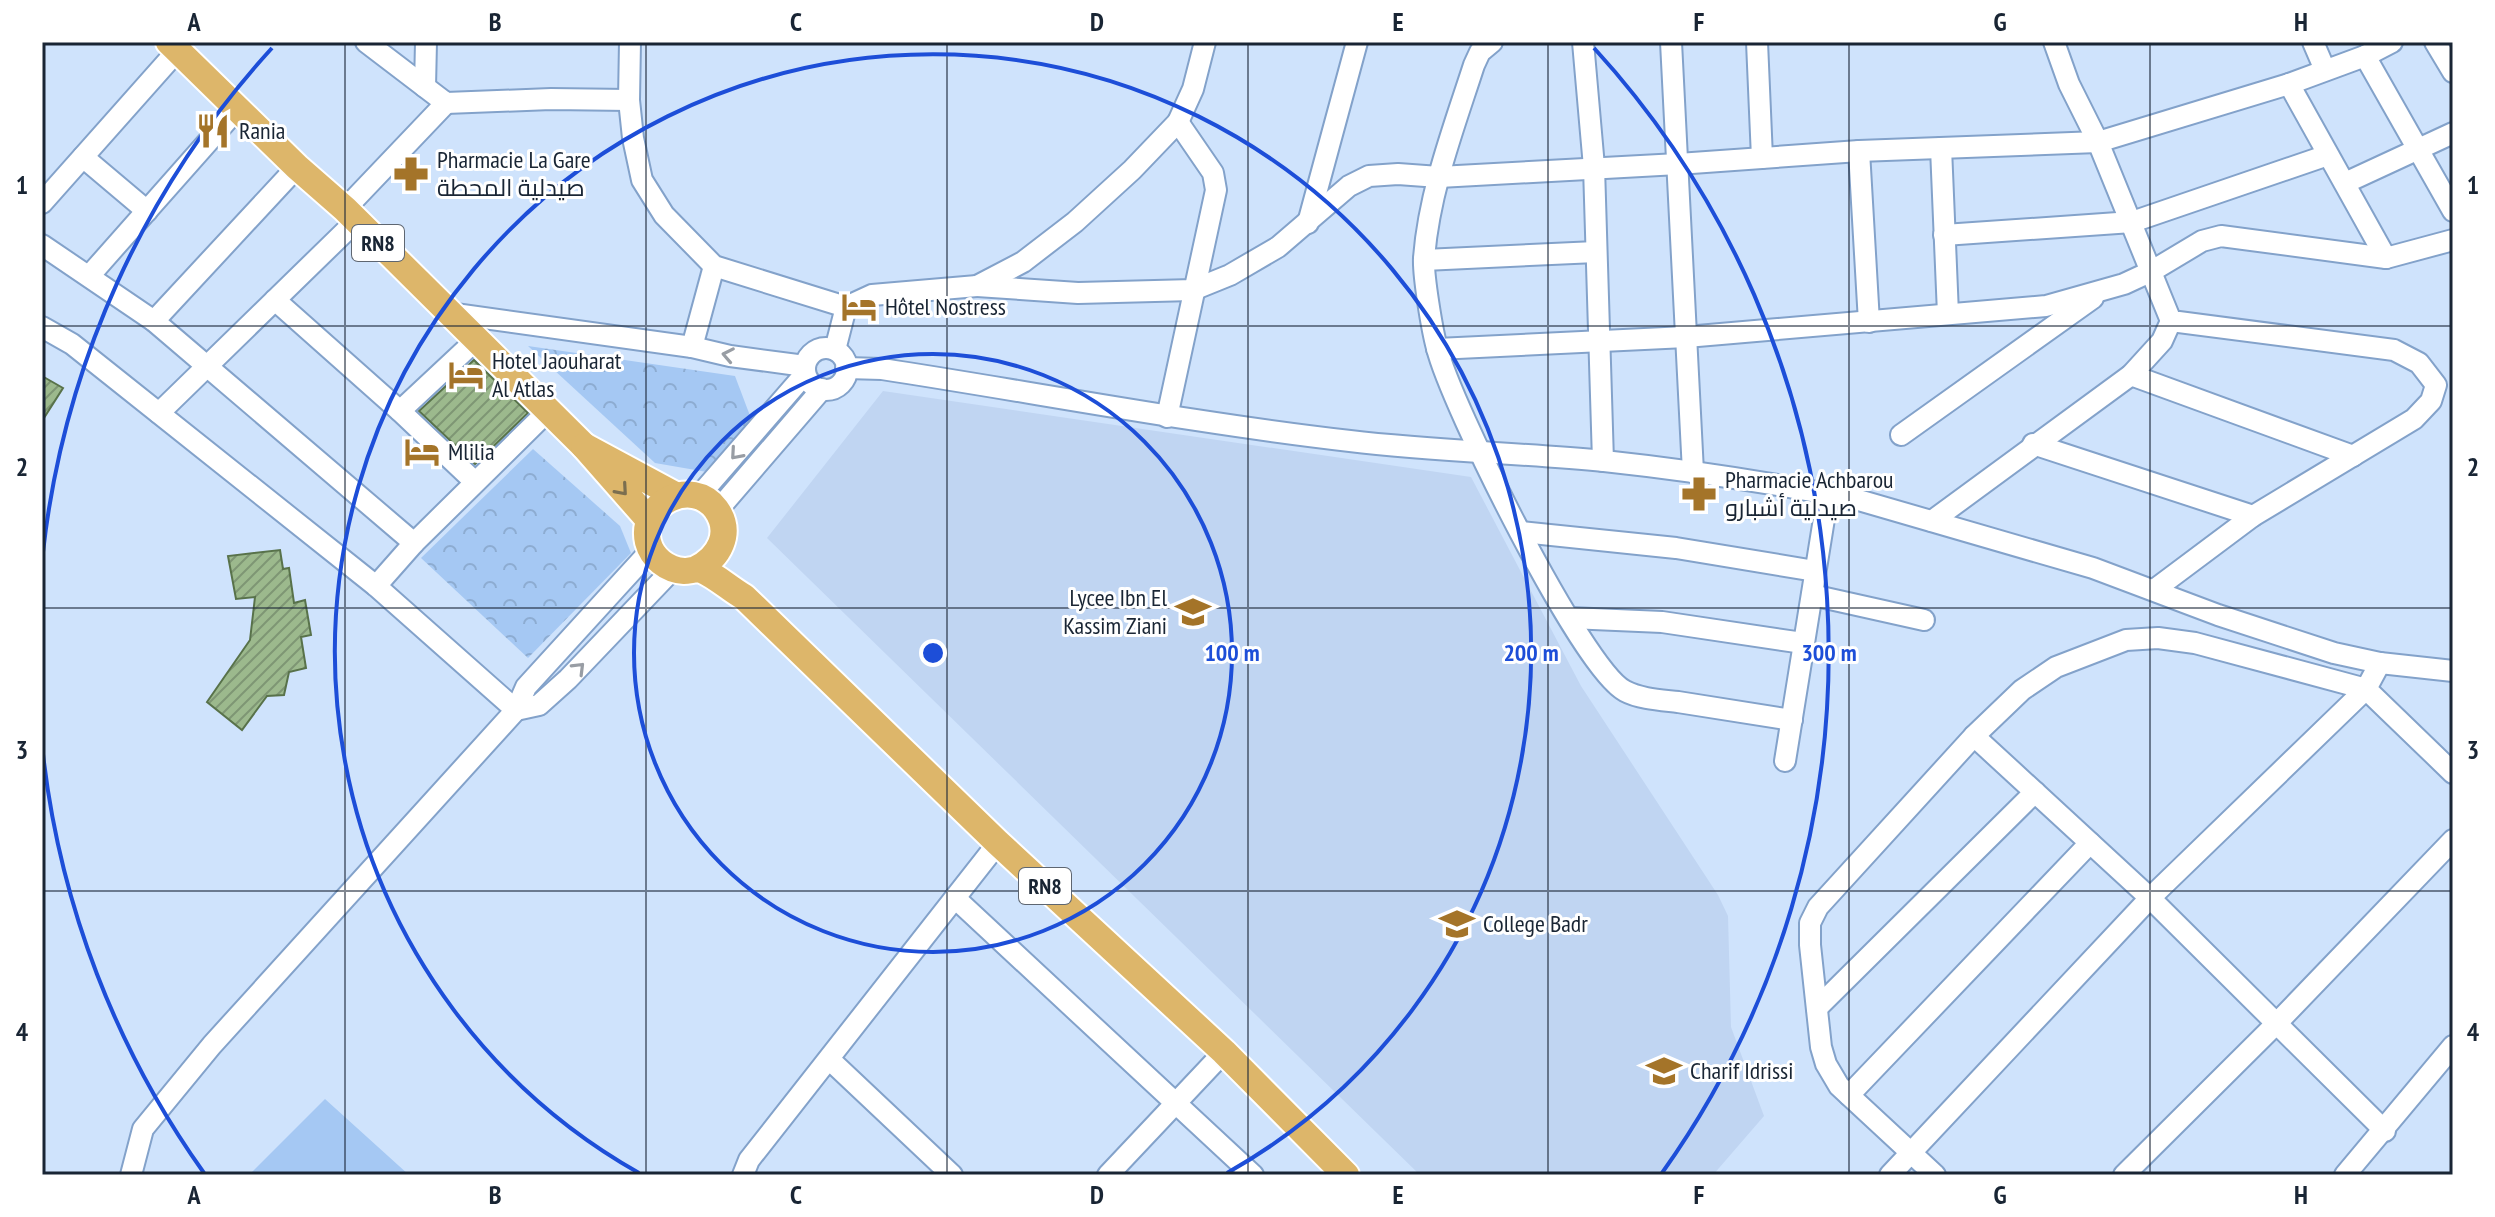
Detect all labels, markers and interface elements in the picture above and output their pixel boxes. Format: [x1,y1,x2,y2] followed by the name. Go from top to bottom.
[186,5,201,38] text: A
[489,5,502,38] text: B
[790,5,802,38] text: C
[1090,5,1104,38] text: D
[1392,5,1404,38] text: E
[1694,5,1705,38] text: F
[1993,5,2007,38] text: G
[2294,5,2308,38] text: H
[194,112,232,150] restaurant icon: Rania
[239,115,285,146] place label: Rania
[437,144,591,203] place label: Pharmacie La Gare صيدلية المحطة
[392,155,430,193] pharmacy icon: Pharmacie La Gare صيدلية المحطة
[16,168,28,201] text: 1
[2467,168,2479,201] text: 1
[352,225,404,261] road number: RN8
[840,288,878,326] hotel icon: Hôtel Nostress
[885,291,1006,322] place label: Hôtel Nostress
[492,345,622,404] place label: Hotel Jaouharat Al Atlas
[721,347,735,364] one-way arrow
[447,356,485,394] hotel icon: Hotel Jaouharat Al Atlas
[403,433,441,471] hotel icon: Mlilia
[448,436,495,467] place label: Mlilia
[731,445,746,459] one-way arrow
[16,450,28,483] text: 2
[2467,450,2479,483] text: 2
[1725,464,1893,523] place label: Pharmacie Achbarou صيدلية أشبارو
[1680,475,1718,513] pharmacy icon: Pharmacie Achbarou صيدلية أشبارو
[613,480,627,495] one-way arrow
[1063,582,1167,641] place label: Lycee Ibn El Kassim Ziani
[1174,593,1212,631] school or university icon: Lycee Ibn El Kassim Ziani
[1204,637,1260,668] text: 100 m
[1503,637,1559,668] text: 200 m
[1801,637,1857,668] text: 300 m
[919,639,947,667] centre of rings
[570,663,584,677] one-way arrow
[16,733,28,766] text: 3
[2467,733,2479,766] text: 3
[1019,868,1071,904] road number: RN8
[1438,905,1476,943] school or university icon: College Badr
[1483,908,1588,939] place label: College Badr
[16,1015,29,1048] text: 4
[2467,1015,2480,1048] text: 4
[1645,1052,1683,1090] school or university icon: Charif Idrissi
[1690,1055,1793,1086] place label: Charif Idrissi
[186,1178,201,1211] text: A
[489,1178,502,1211] text: B
[790,1178,802,1211] text: C
[1090,1178,1104,1211] text: D
[1392,1178,1404,1211] text: E
[1694,1178,1705,1211] text: F
[1993,1178,2007,1211] text: G
[2294,1178,2308,1211] text: H

